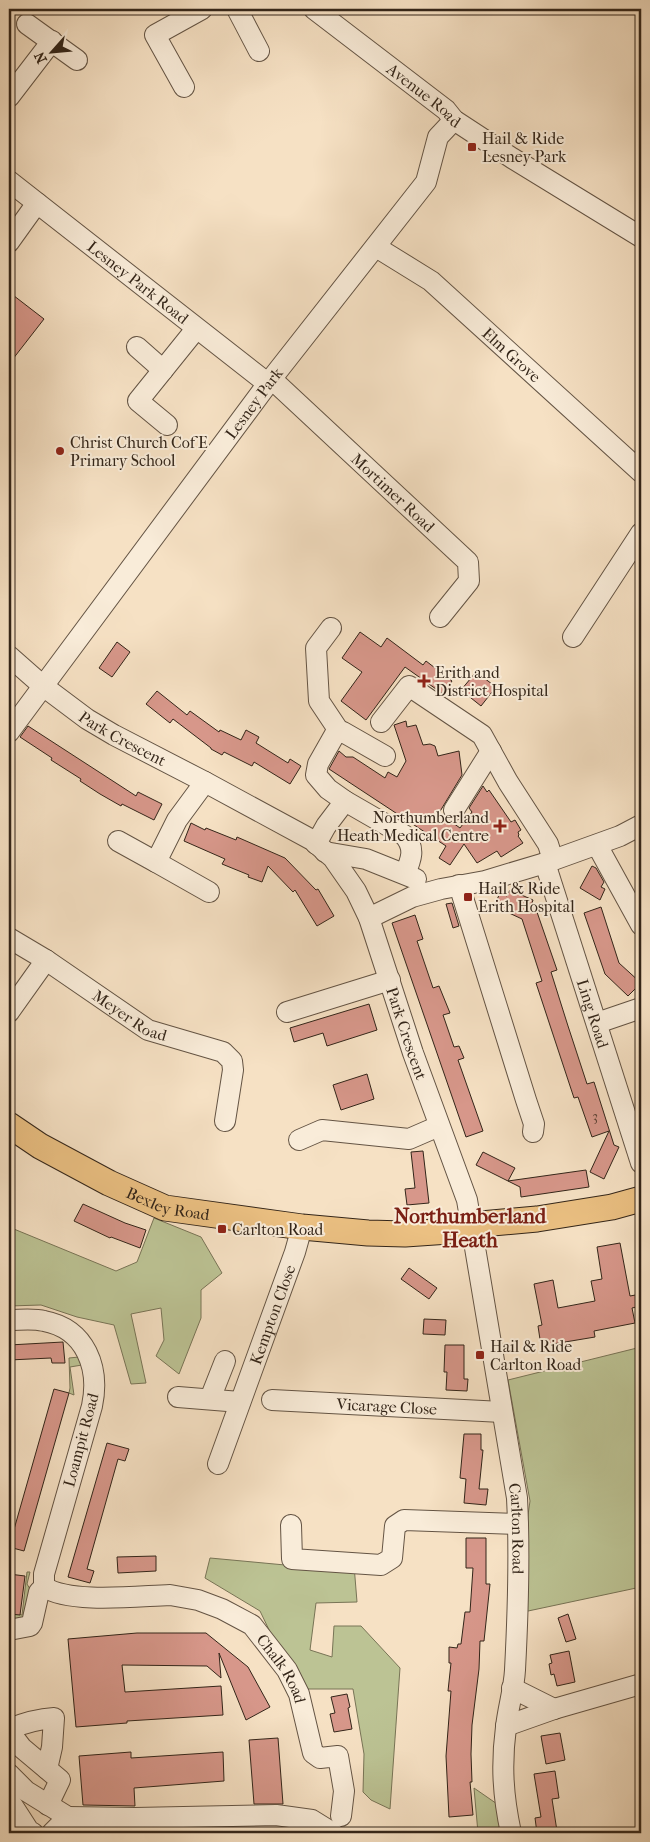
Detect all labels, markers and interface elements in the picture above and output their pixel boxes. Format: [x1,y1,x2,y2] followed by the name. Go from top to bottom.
[28,28,78,78] north arrow
[31,49,51,66] text: N
[383,58,465,132] street label: Avenue Road
[482,129,567,166] place label: Hail & Ride Lesney Park
[466,141,478,153] marker: Hail & Ride Lesney Park
[84,237,193,328] street label: Lesney Park Road
[479,323,545,386] street label: Elm Grove
[221,363,287,442] street label: Lesney Park
[70,433,208,470] place label: Christ Church CofE Primary School
[54,445,66,457] marker: Christ Church CofE Primary School
[348,449,439,536] street label: Mortimer Road
[435,663,549,700] place label: Erith and District Hospital
[417,674,431,688] marker: Erith and District Hospital
[75,707,170,770] street label: Park Crescent
[337,808,489,845] place label: Northumberland Heath Medical Centre
[493,819,507,833] marker: Northumberland Heath Medical Centre
[478,879,575,916] place label: Hail & Ride Erith Hospital
[462,891,474,903] marker: Hail & Ride Erith Hospital
[573,977,613,1051] street label: Ling Road
[89,985,169,1045] street label: Meyer Road
[383,985,431,1082] street label: Park Crescent
[592,1108,598,1125] house number: 3
[124,1183,211,1224] street label: Bexley Road
[394,1204,547,1252] district label: Northumberland Heath
[232,1220,324,1239] place label: Carlton Road
[216,1223,228,1235] marker: Carlton Road
[245,1262,299,1367] street label: Kempton Close
[490,1337,582,1374] place label: Hail & Ride Carlton Road
[474,1349,486,1361] marker: Hail & Ride Carlton Road
[59,1391,103,1489] street label: Loampit Road
[335,1394,438,1418] street label: Vicarage Close
[505,1482,528,1575] street label: Carlton Road
[253,1630,310,1705] street label: Chalk Road

